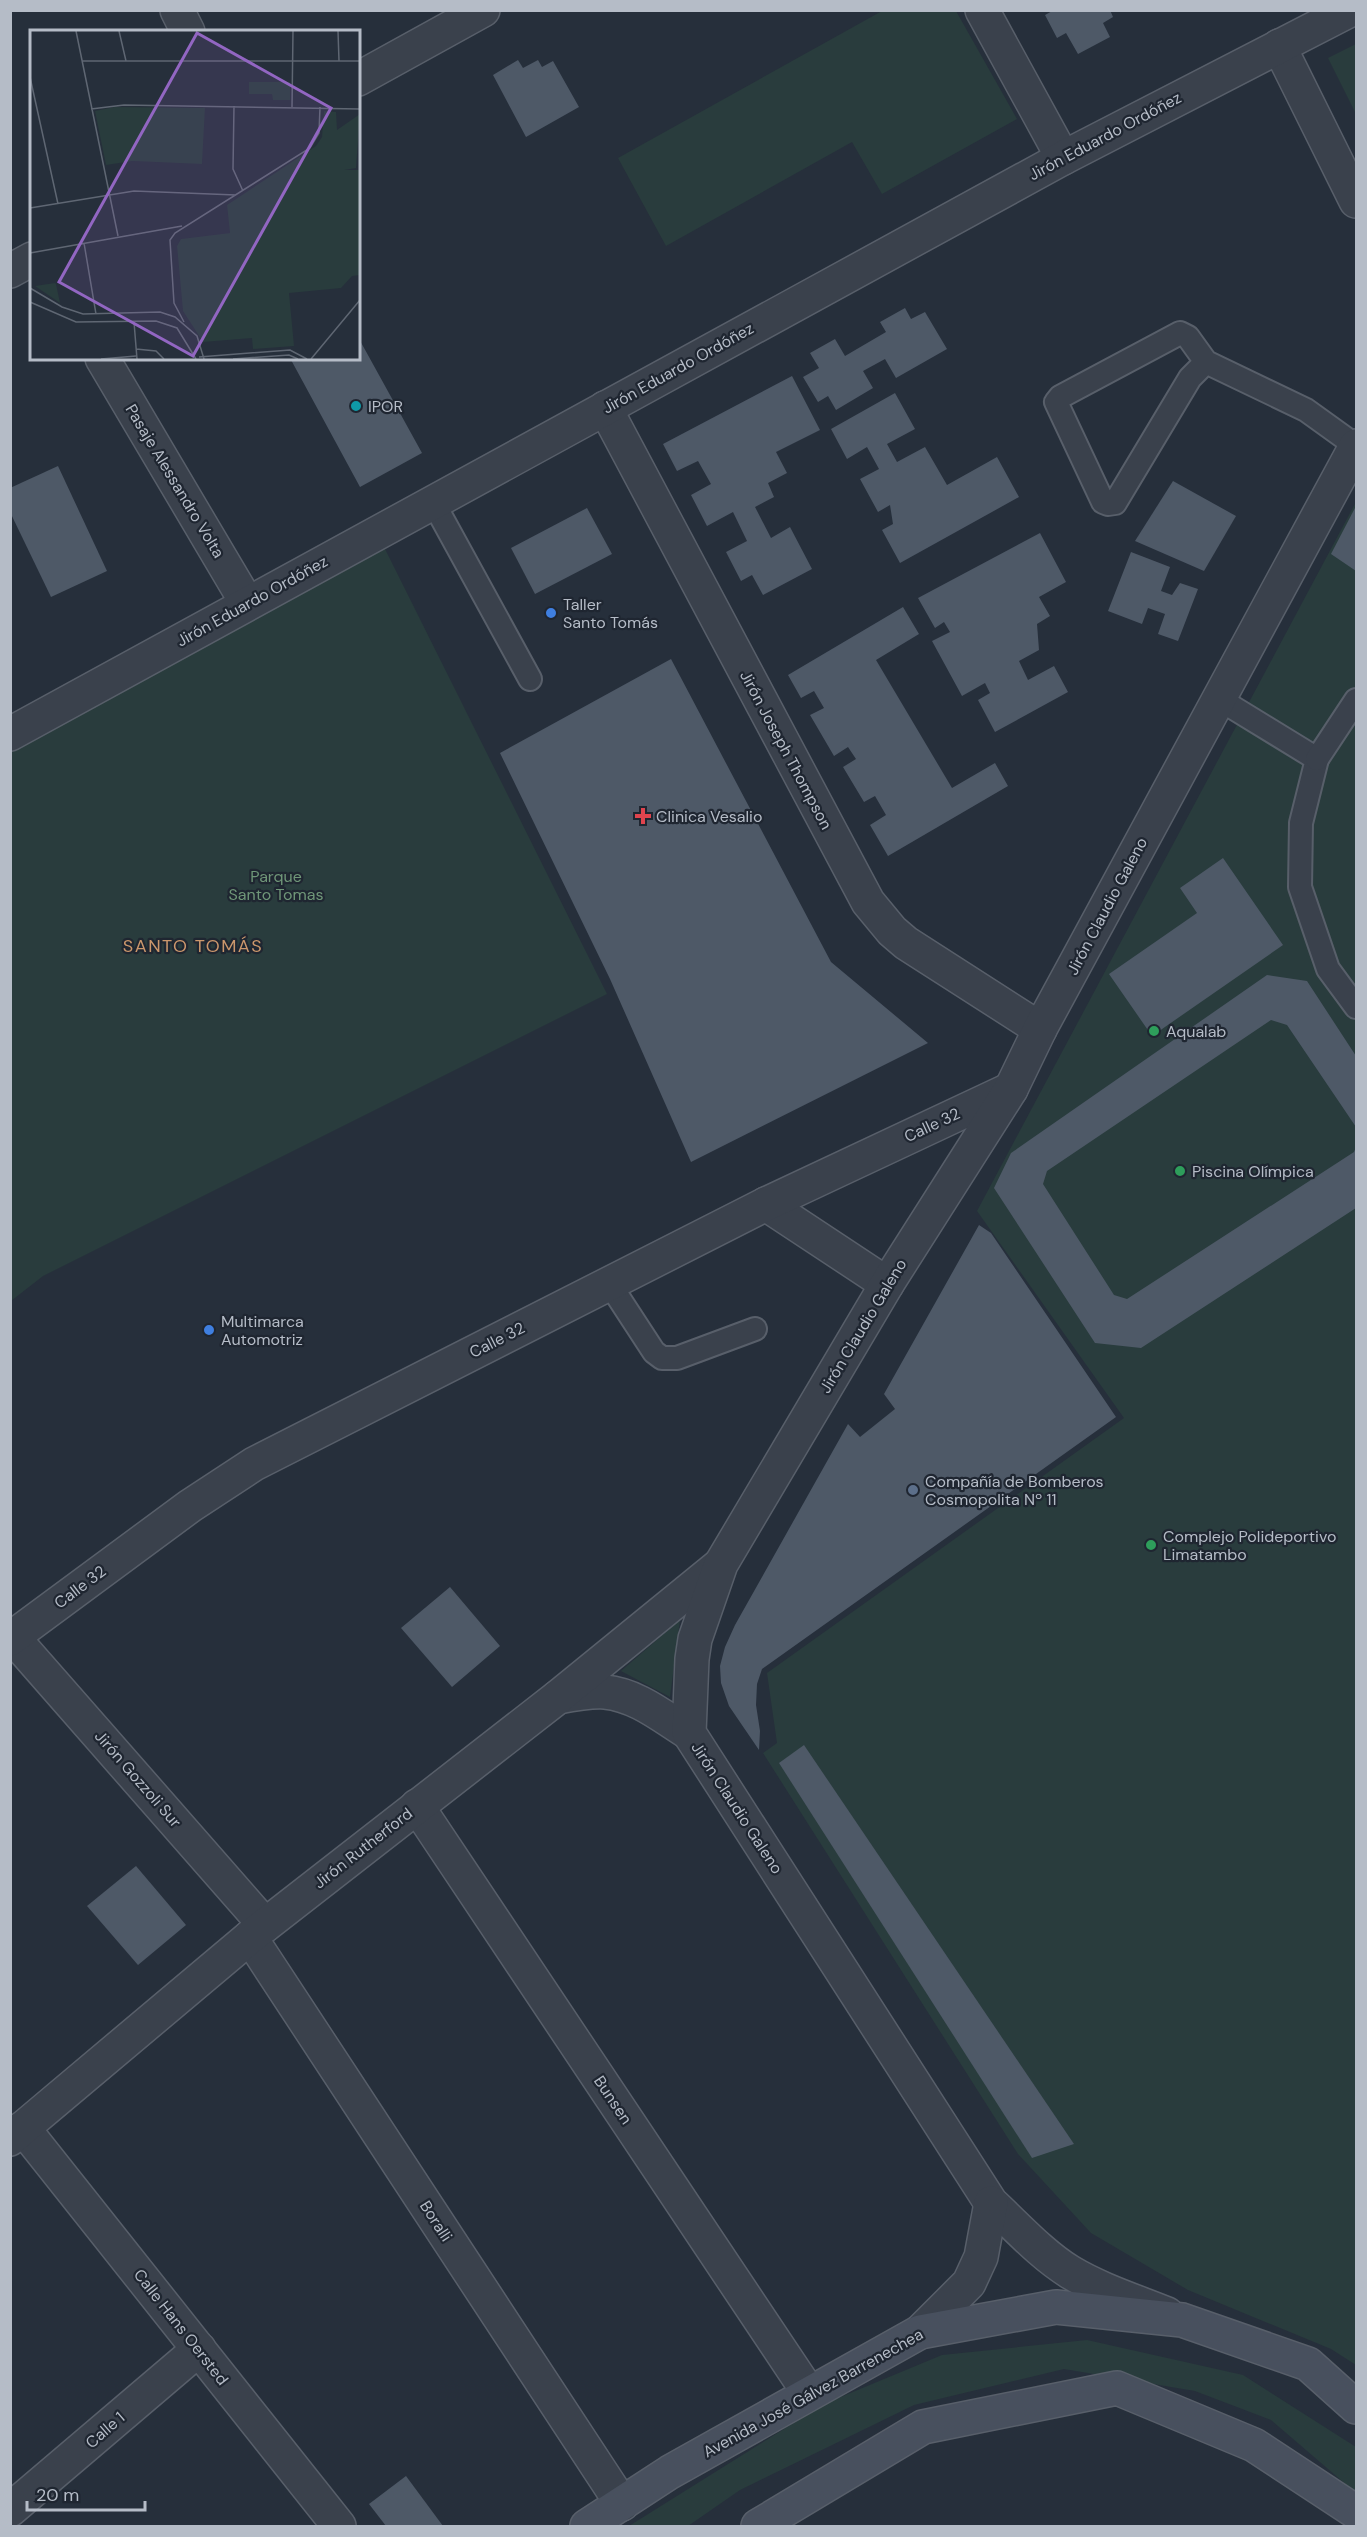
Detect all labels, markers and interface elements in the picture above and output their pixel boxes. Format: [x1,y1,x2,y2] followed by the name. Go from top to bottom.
[30,30,360,360] inset map
[1025,87,1185,185] street label: Jirón Eduardo Ordóñez
[599,318,757,418] street label: Jirón Eduardo Ordóñez
[368,396,403,417] place label: IPOR
[349,399,363,413] marker: IPOR
[121,400,229,562] street label: Pasaje Alessandro Volta
[173,551,331,651] street label: Jirón Eduardo Ordóñez
[563,594,658,633] place label: Taller Santo Tomás
[544,606,558,620] marker: Taller Santo Tomás
[735,667,837,833] street label: Jirón Joseph Thompson
[656,806,762,827] place label: Clinica Vesalio
[634,807,652,825] marker: Clinica Vesalio
[1062,833,1152,979] street label: Jirón Claudio Galeno
[229,866,323,905] park label: Parque Santo Tomas
[123,934,263,958] district label: SANTO TOMÁS
[1166,1021,1226,1042] place label: Aqualab
[1147,1024,1161,1038] marker: Aqualab
[901,1103,963,1147] street label: Calle 32
[1192,1161,1314,1182] place label: Piscina Olímpica
[1173,1164,1187,1178] marker: Piscina Olímpica
[815,1255,911,1397] street label: Jirón Claudio Galeno
[221,1311,304,1350] place label: Multimarca Automotriz
[466,1317,528,1363] street label: Calle 32
[202,1323,216,1337] marker: Multimarca Automotriz
[925,1471,1104,1510] place label: Compañía de Bomberos Cosmopolita Nº 11
[906,1483,920,1497] marker: Compañía de Bomberos Cosmopolita Nº 11
[1163,1526,1336,1565] place label: Complejo Polideportivo Limatambo
[1144,1538,1158,1552] marker: Complejo Polideportivo Limatambo
[50,1561,110,1613] street label: Calle 32
[90,1726,186,1832] street label: Jirón Gozzoli Sur
[687,1738,787,1878] street label: Jirón Claudio Galeno
[309,1803,417,1893] street label: Jirón Rutherford
[589,2072,637,2128] street label: Bunsen
[415,2197,457,2245] street label: Boralli
[129,2265,233,2389] street label: Calle Hans Oersted
[699,2324,927,2462] street label: Avenida José Gálvez Barrenechea
[81,2407,129,2453] street label: Calle 1
[27,2474,146,2512] scale bar
[36,2483,79,2507] text: 20 m

